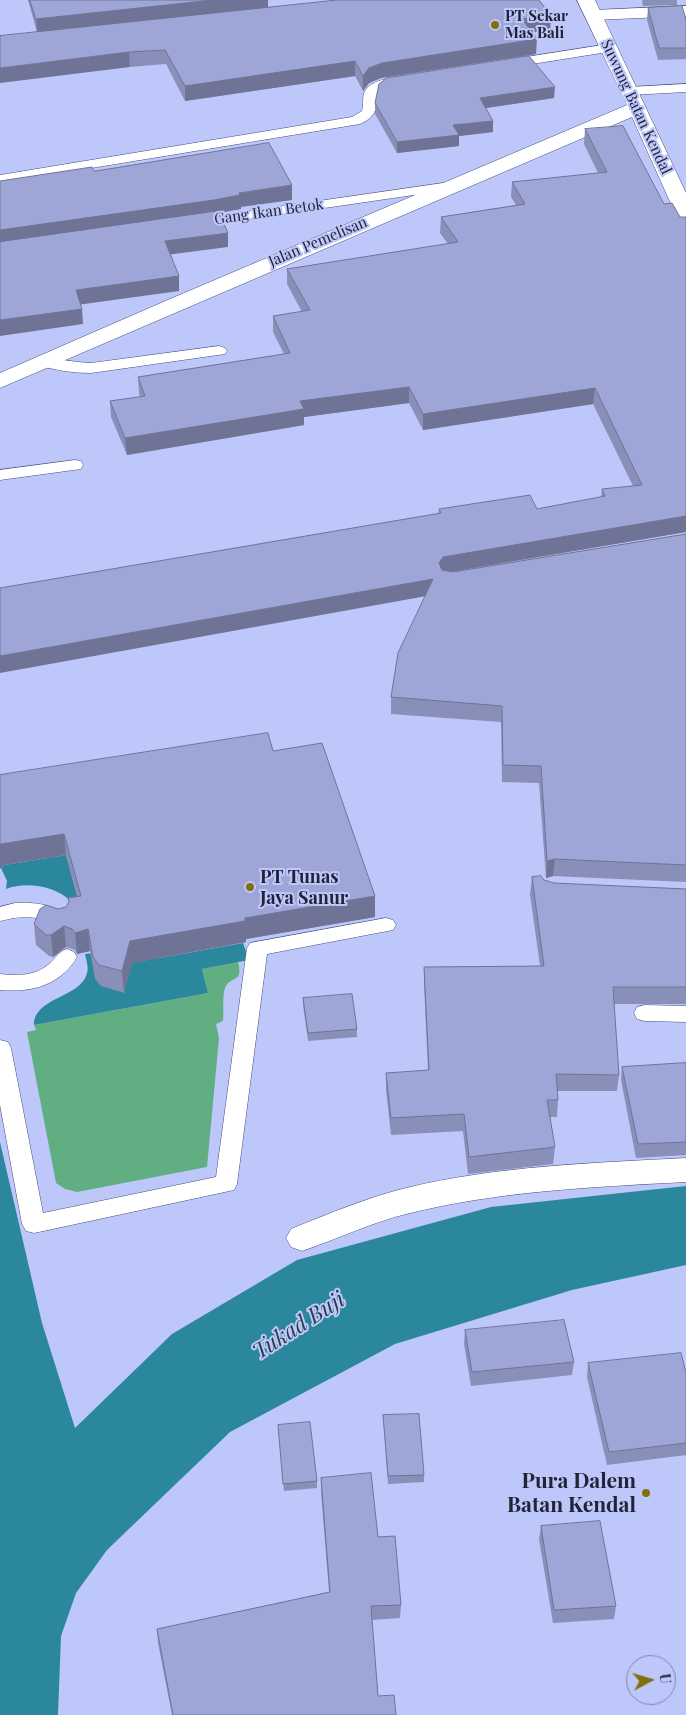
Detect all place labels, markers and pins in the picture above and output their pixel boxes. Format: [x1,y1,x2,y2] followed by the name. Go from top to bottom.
[505,7,568,42] place label: PT Sekar Mas Bali
[489,19,501,31] marker: PT Sekar Mas Bali
[260,866,348,909] place label: PT Tunas Jaya Sanur
[244,881,256,893] marker: PT Tunas Jaya Sanur
[507,1468,636,1518] place label: Pura Dalem Batan Kendal
[640,1487,652,1499] marker: Pura Dalem Batan Kendal

